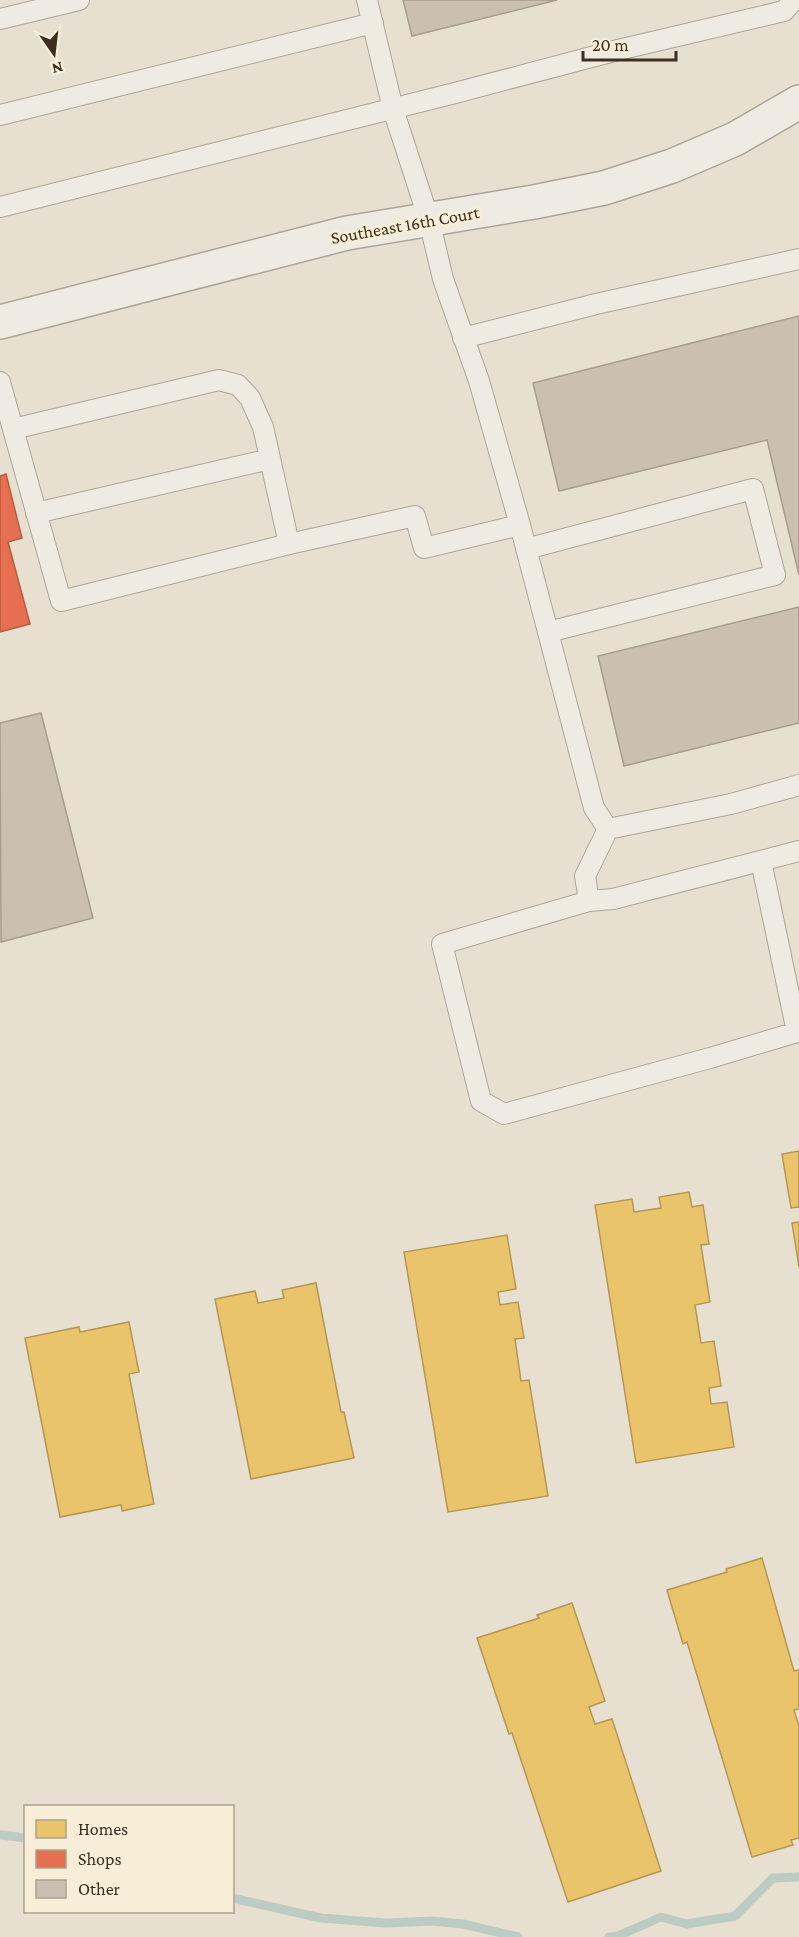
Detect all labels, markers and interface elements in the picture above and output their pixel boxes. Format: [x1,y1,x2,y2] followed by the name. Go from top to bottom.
[24,24,84,84] north arrow
[583,24,676,62] scale bar
[592,35,629,55] text: 20 m
[50,59,65,78] text: N
[329,202,482,248] street label: Southeast 16th Court
[24,1805,234,1913] legend
[78,1819,128,1839] text: Homes
[78,1849,122,1869] text: Shops
[78,1879,121,1899] text: Other

